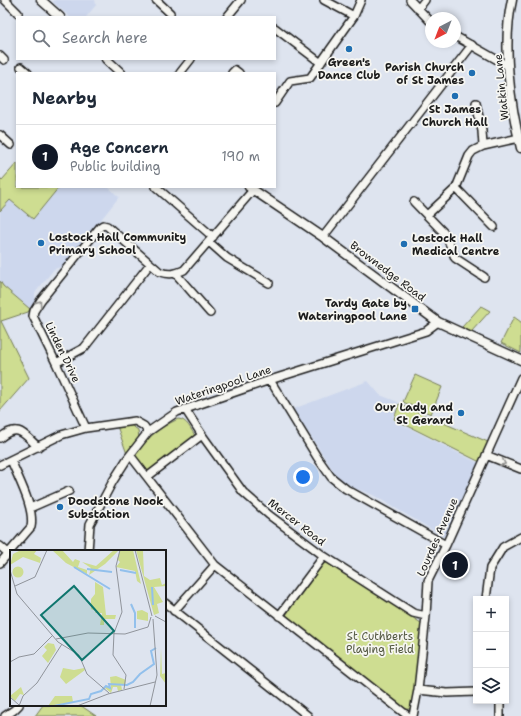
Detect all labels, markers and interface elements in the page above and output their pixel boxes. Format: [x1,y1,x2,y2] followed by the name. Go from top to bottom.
[425,12,461,48] north arrow
[16,16,276,60] search box
[30,27,52,49] icon: search
[62,28,148,48] text: Search here
[344,44,354,54] marker: Green's Dance Club
[491,53,512,121] street label: Watkin Lane
[318,55,380,83] place label: Green's Dance Club
[385,60,465,88] place label: Parish Church of St James
[467,68,477,78] marker: Parish Church of St James
[32,87,97,109] text: Nearby
[450,91,460,101] marker: St James Church Hall
[422,102,488,130] place label: St James Church Hall
[70,138,169,158] text: Age Concern
[42,148,48,165] text: 1
[221,148,260,165] text: 190 m
[70,158,161,175] text: Public building
[49,230,187,258] place label: Lostock Hall Community Primary School
[412,231,500,259] place label: Lostock Hall Medical Centre
[36,238,46,248] marker: Lostock Hall Community Primary School
[347,238,429,305] street label: Brownedge Road
[399,239,409,249] marker: Lostock Hall Medical Centre
[298,296,407,324] place label: Tardy Gate by Wateringpool Lane
[34,300,42,307] one-way arrow
[410,304,420,314] marker: Tardy Gate by Wateringpool Lane
[41,319,84,385] street label: Linden Drive
[173,362,273,409] street label: Wateringpool Lane
[375,400,453,428] place label: Our Lady and St Gerard
[456,408,466,418] marker: Our Lady and St Gerard
[499,458,507,466] one-way arrow
[293,467,313,487] your location
[68,494,163,522] place label: Doodstone Nook Substation
[265,495,329,550] street label: Mercer Road
[413,496,461,579] street label: Lourdes Avenue
[55,502,65,512] marker: Doodstone Nook Substation
[10,550,166,706] inset map
[442,550,468,580] pin: 1
[473,596,509,704] map controls
[473,596,509,632] button: +
[346,629,414,657] park label: St Cuthberts Playing Field
[473,632,509,668] button: −
[473,668,509,704] button: layers

